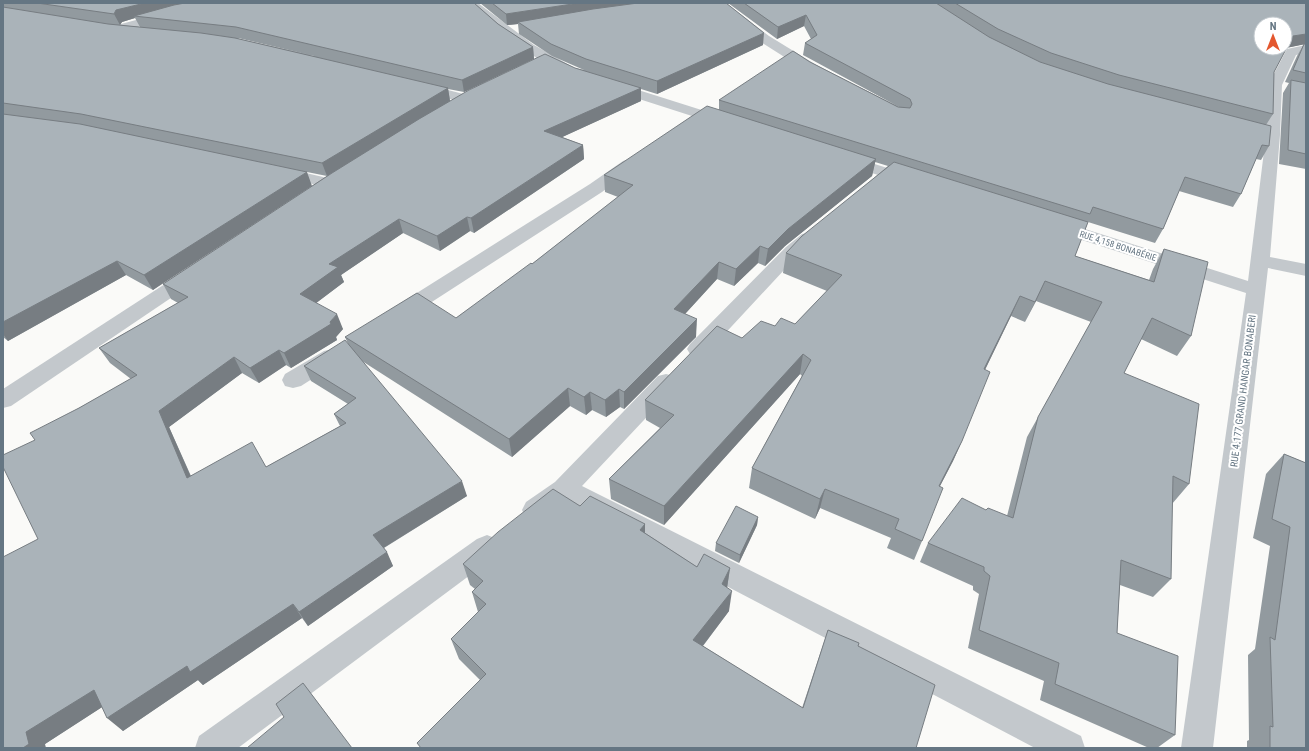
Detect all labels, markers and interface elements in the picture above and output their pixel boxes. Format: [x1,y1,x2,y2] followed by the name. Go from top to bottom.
[1253,16,1293,56] north arrow
[1270,20,1277,33] text: N
[1078,228,1158,263] street label: RUE 4,158 BONABÉRIE
[1228,314,1258,468] street label: RUE 4.177 GRAND HANGAR BONABERI

